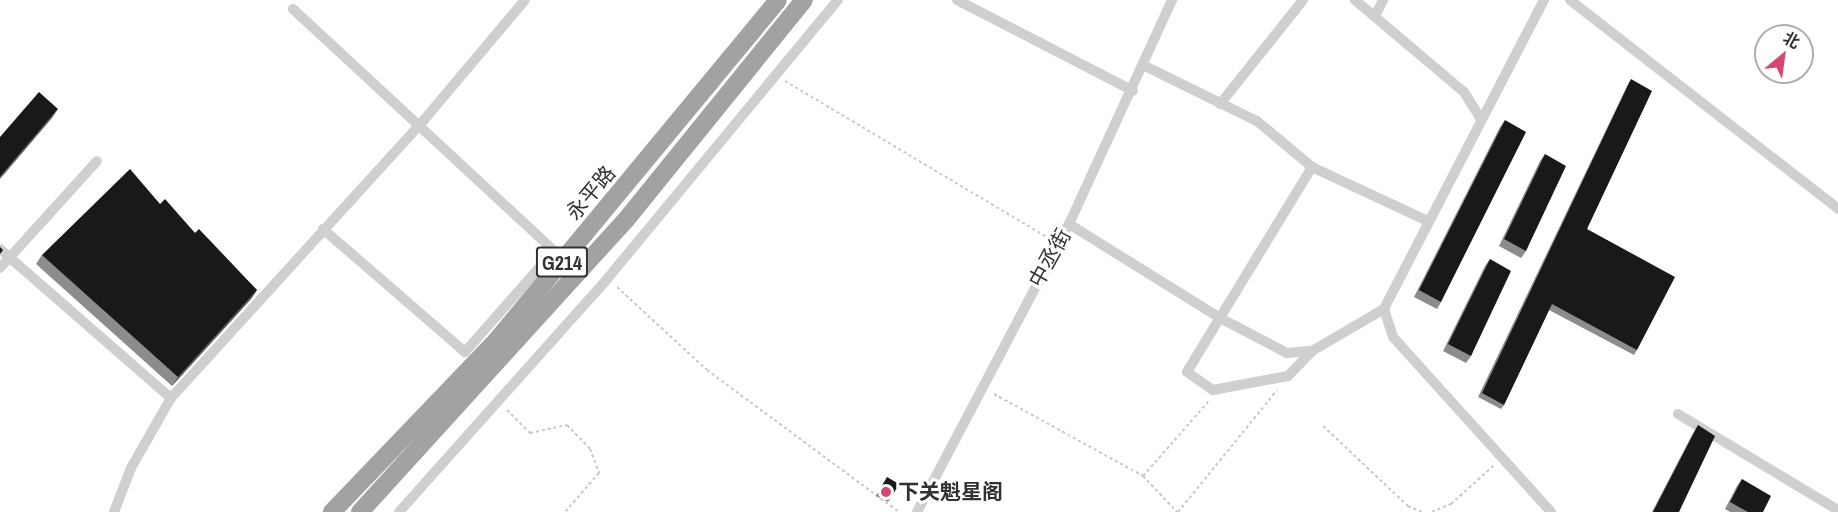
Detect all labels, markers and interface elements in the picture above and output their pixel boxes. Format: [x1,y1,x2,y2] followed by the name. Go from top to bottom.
[1754,24,1814,84] north arrow
[1779,26,1804,54] text: 北
[561,161,621,225] street label: 永平路
[1024,224,1076,292] street label: 中丞街
[535,245,589,279] road number: G214
[898,479,1003,505] place label: 下关魁星阁
[879,485,893,499] marker: 下关魁星阁

